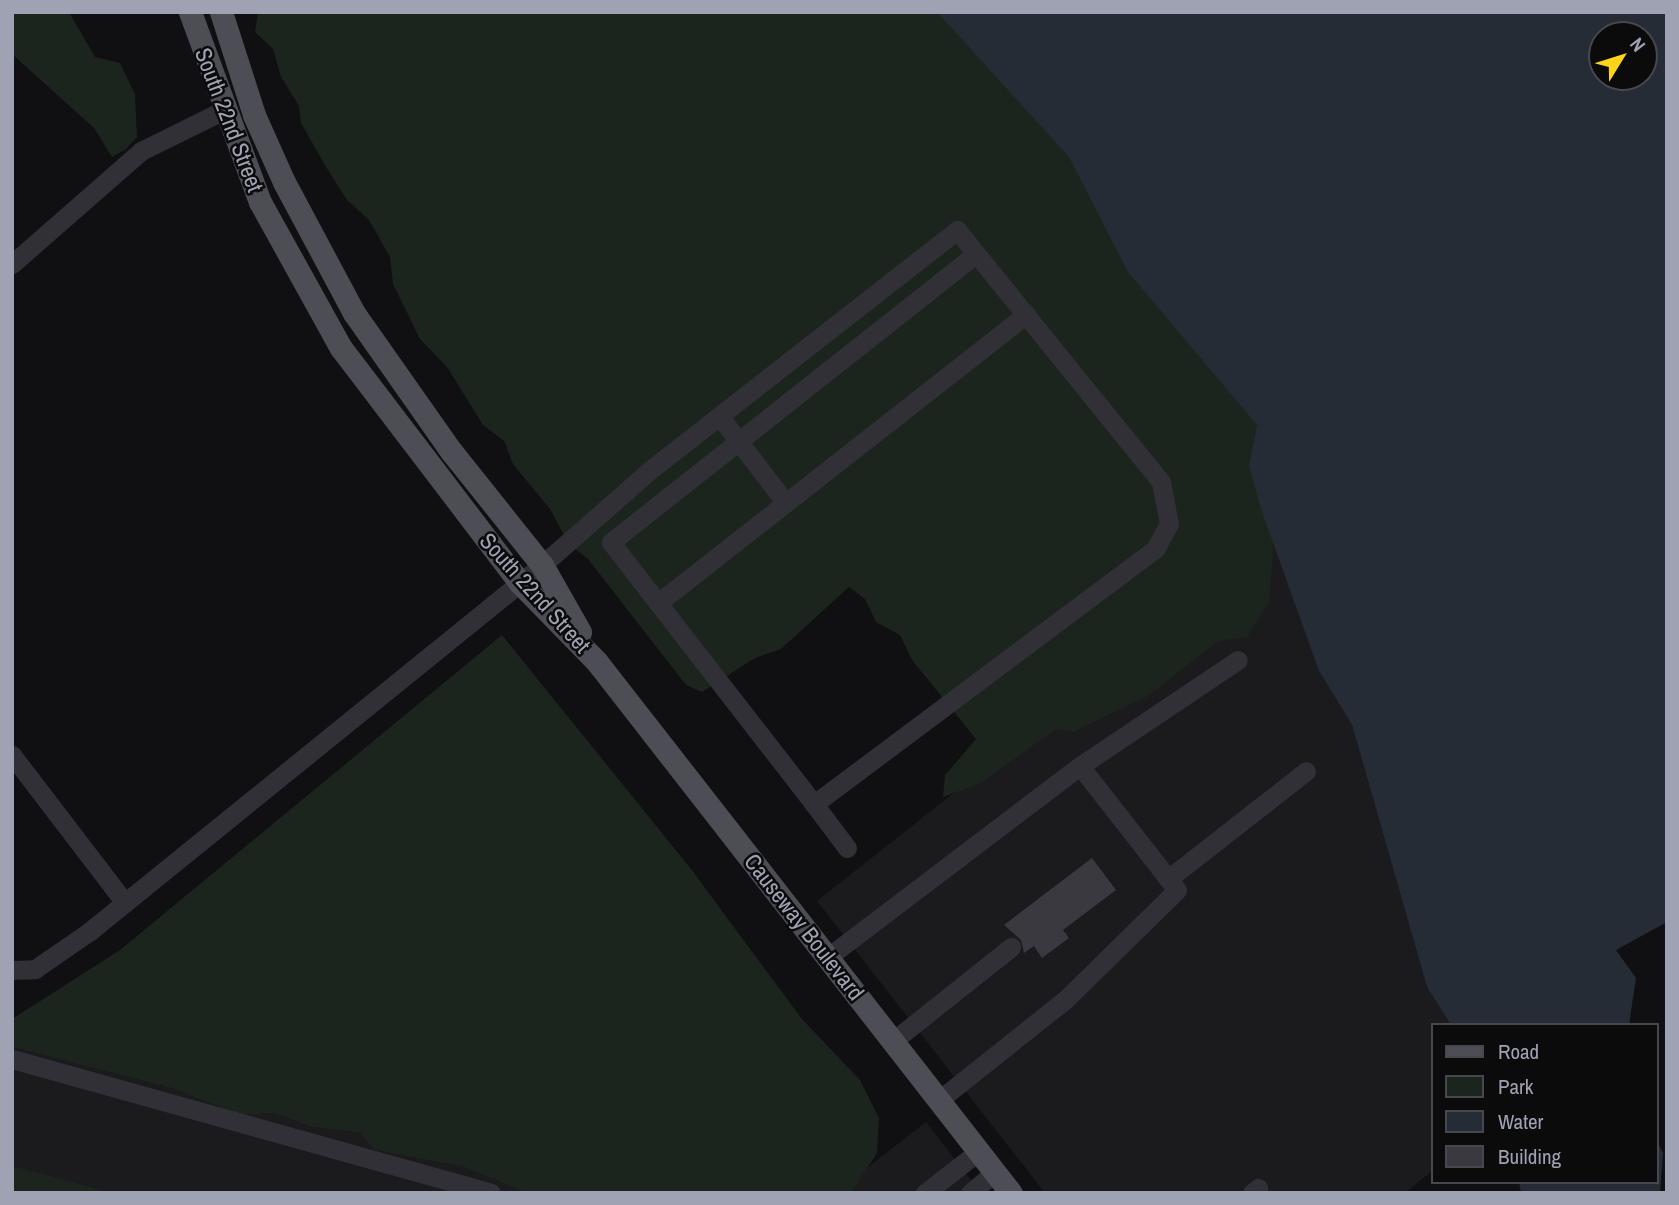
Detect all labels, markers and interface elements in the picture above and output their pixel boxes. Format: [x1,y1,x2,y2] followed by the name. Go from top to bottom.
[1588,21,1658,91] north arrow
[1624,32,1652,57] text: N
[189,44,269,196] street label: South 22nd Street
[474,527,596,659] street label: South 22nd Street
[738,848,870,1006] street label: Causeway Boulevard
[1430,1023,1658,1184] legend
[1498,1037,1539,1066] text: Road
[1498,1072,1533,1101] text: Park
[1498,1107,1543,1136] text: Water
[1498,1142,1561,1171] text: Building

